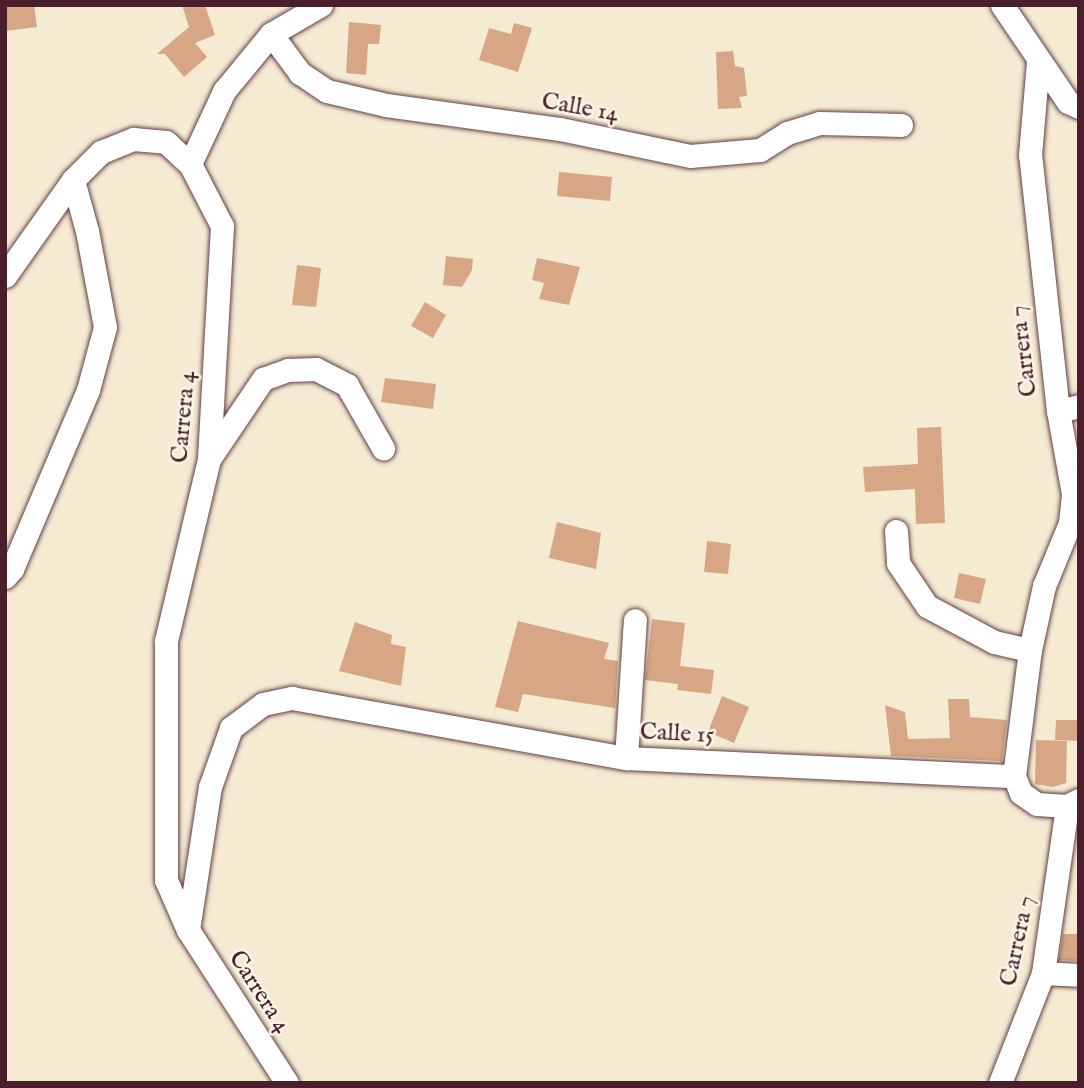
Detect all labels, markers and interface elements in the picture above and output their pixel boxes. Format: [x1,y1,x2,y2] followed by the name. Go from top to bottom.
[539,87,621,129] street label: Calle 14
[1004,304,1044,398] street label: Carrera 7
[166,370,202,464] street label: Carrera 4
[639,718,715,750] street label: Calle 15
[994,893,1042,989] street label: Carrera 7
[222,945,296,1039] street label: Carrera 4

